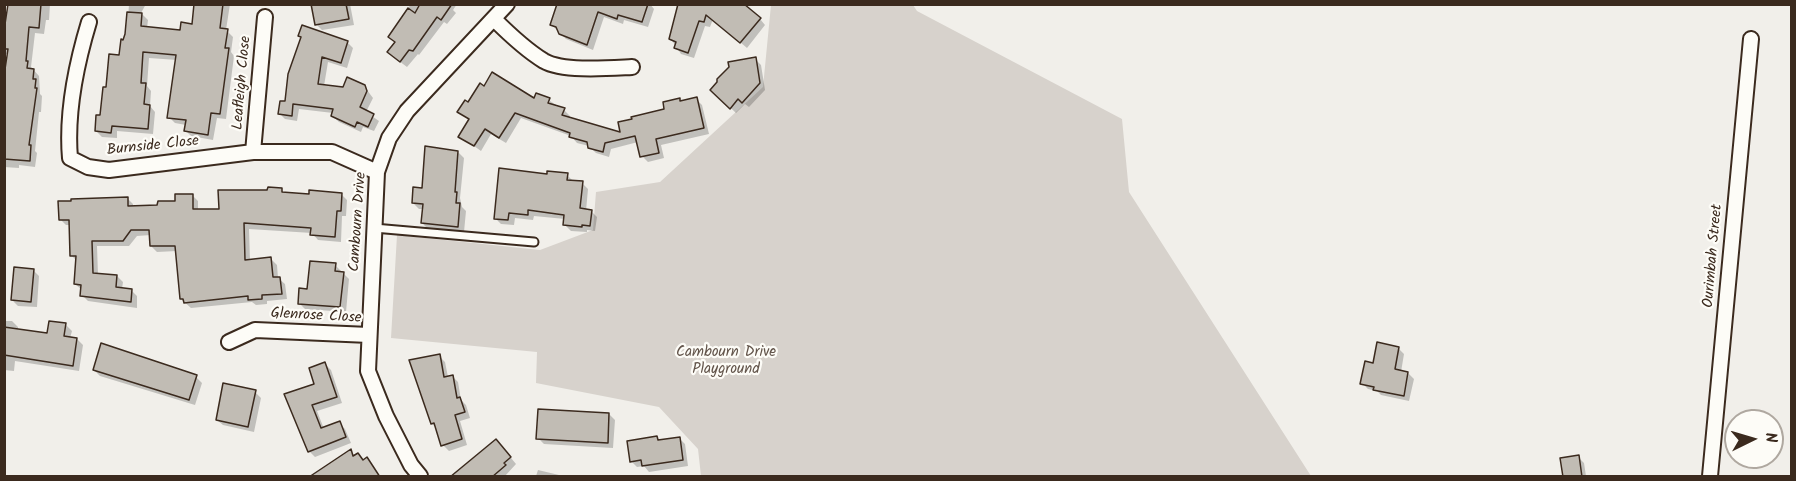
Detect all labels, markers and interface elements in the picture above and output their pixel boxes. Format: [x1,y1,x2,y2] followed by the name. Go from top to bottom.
[230,35,256,131] street label: Leafleigh Close
[106,133,200,161] street label: Burnside Close
[347,171,371,273] street label: Cambourn Drive
[1701,203,1727,309] street label: Ourimbah Street
[270,306,362,328] street label: Glenrose Close
[676,344,776,379] park label: Cambourn Drive Playground
[1724,409,1784,469] north arrow
[1758,431,1783,444] text: N

